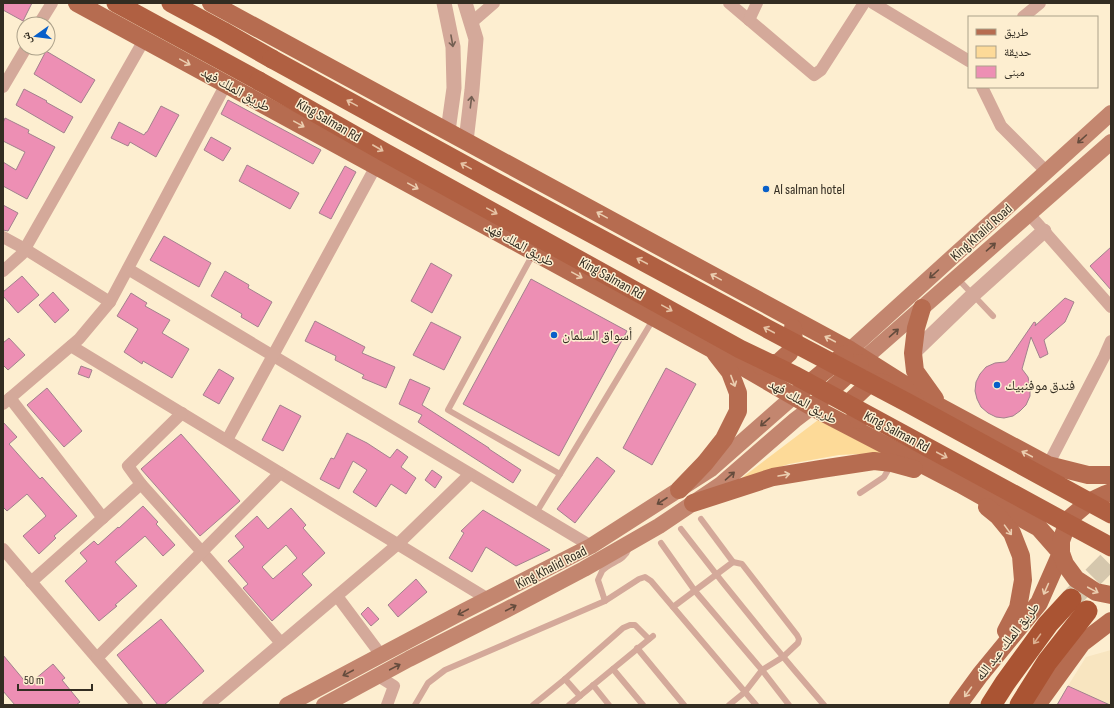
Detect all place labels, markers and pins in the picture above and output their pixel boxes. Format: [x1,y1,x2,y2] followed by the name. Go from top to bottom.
[773,181,845,198] place label: Al salman hotel
[761,184,771,194] marker: Al salman hotel
[562,327,632,344] place label: أسواق السلمان
[549,330,559,340] marker: أسواق السلمان
[1005,377,1075,394] place label: فندق موفنبيك
[992,380,1002,390] marker: فندق موفنبيك

